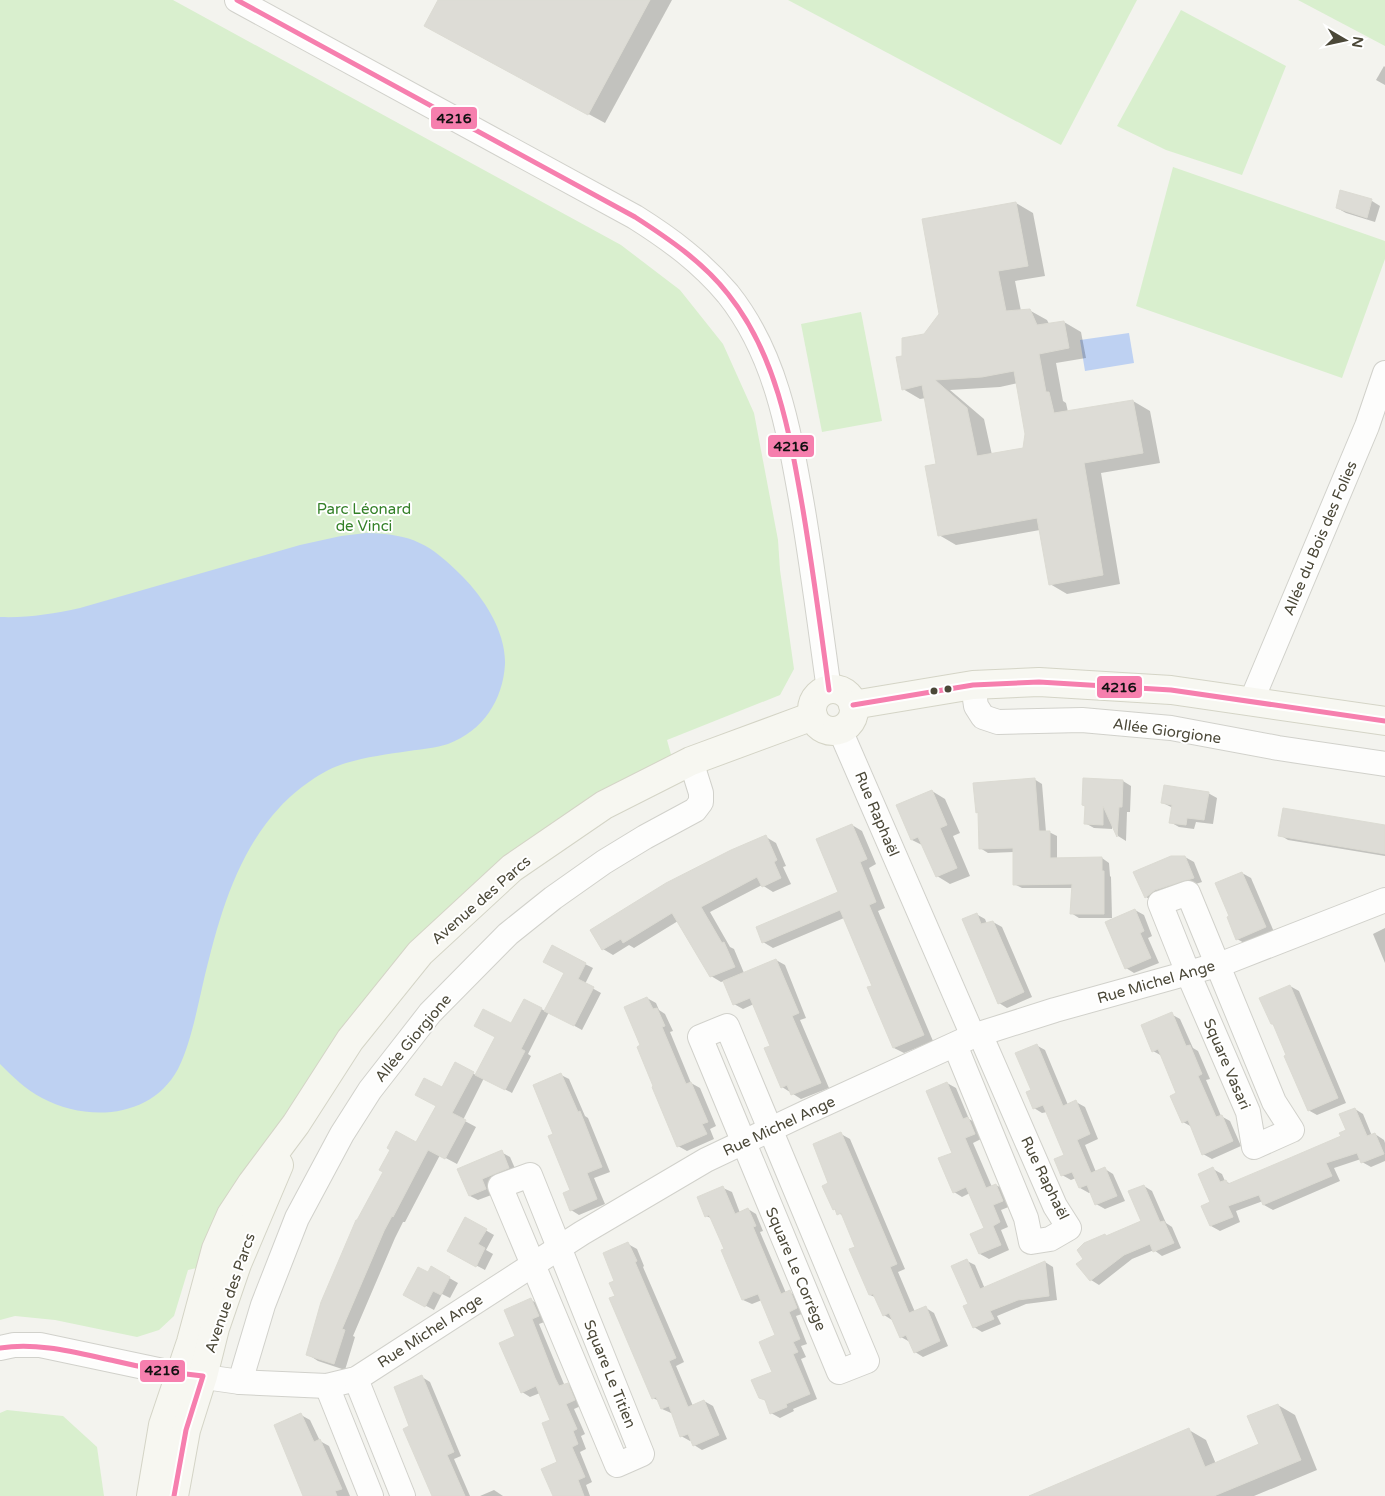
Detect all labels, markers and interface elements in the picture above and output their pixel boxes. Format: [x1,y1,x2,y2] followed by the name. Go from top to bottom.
[1320,15,1370,65] north arrow
[1348,35,1367,49] text: N
[430,106,478,130] line badge: 4216
[436,110,472,127] text: 4216
[767,434,815,458] line badge: 4216
[773,438,809,455] text: 4216
[1279,458,1361,618] street label: Allée du Bois des Folies
[317,500,411,535] park label: Parc Léonard de Vinci
[1096,675,1143,699] line badge: 4216
[1101,679,1137,696] text: 4216
[943,684,953,694] unlabelled marker
[929,686,939,696] unlabelled marker
[1112,714,1222,748] street label: Allée Giorgione
[851,769,903,859] street label: Rue Raphaël
[428,852,534,948] street label: Avenue des Parcs
[1095,957,1217,1007] street label: Rue Michel Ange
[371,990,455,1086] street label: Allée Giorgione
[1200,1016,1254,1112] street label: Square Vasari
[720,1092,838,1160] street label: Rue Michel Ange
[1017,1133,1073,1223] street label: Rue Raphaël
[762,1205,830,1333] street label: Square Le Corrège
[201,1231,259,1355] street label: Avenue des Parcs
[374,1290,486,1372] street label: Rue Michel Ange
[580,1317,640,1431] street label: Square Le Titien
[139,1359,186,1383] line badge: 4216
[144,1362,180,1379] text: 4216

